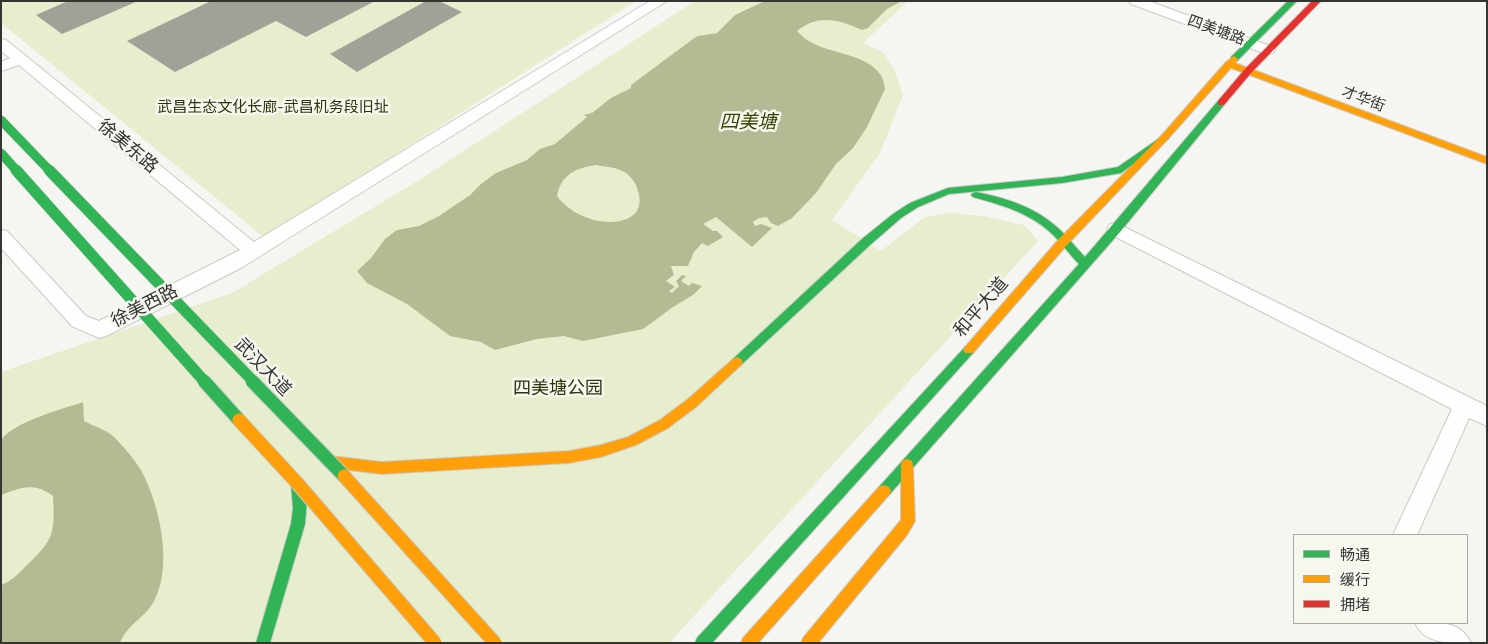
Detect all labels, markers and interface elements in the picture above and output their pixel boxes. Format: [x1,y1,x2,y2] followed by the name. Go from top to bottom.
[1185,12,1247,50] street label: 四美塘路
[1339,84,1387,116] street label: 才华街
[157,99,389,117] park label: 武昌生态文化长廊-武昌机务段旧址
[720,112,776,134] water label: 四美塘
[92,116,162,178] street label: 徐美东路
[950,274,1014,342] street label: 和平大道
[108,281,182,333] street label: 徐美西路
[229,335,295,401] street label: 武汉大道
[513,379,603,401] park label: 四美塘公园
[1293,534,1468,624] legend
[1340,545,1370,565] text: 畅通
[1340,570,1370,590] text: 缓行
[1340,595,1370,615] text: 拥堵

